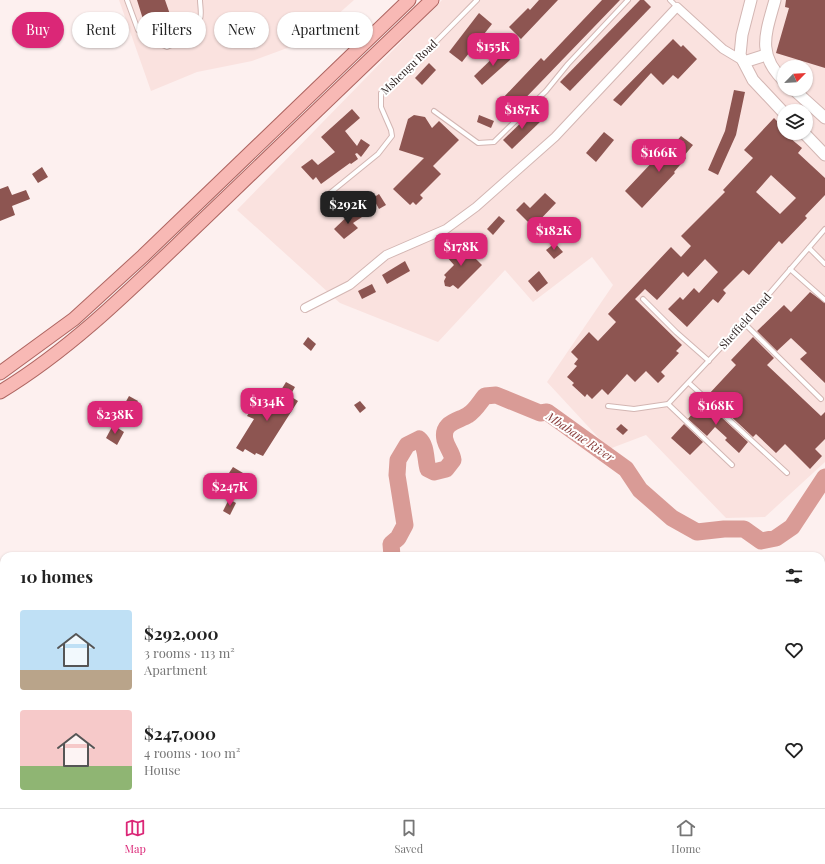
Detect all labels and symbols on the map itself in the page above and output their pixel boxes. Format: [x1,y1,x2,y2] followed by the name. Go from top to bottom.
[465,33,521,67] pin: $155K
[377,36,441,97] street label: Mshengu Road
[777,60,813,96] north arrow
[494,96,550,130] pin: $187K
[631,139,687,173] pin: $166K
[320,191,376,225] pin: $292K
[526,217,582,251] pin: $182K
[433,233,489,267] pin: $178K
[715,289,774,352] street label: Sheffield Road
[239,388,295,422] pin: $134K
[688,392,744,426] pin: $168K
[87,401,143,435] pin: $238K
[543,407,618,465] water label: Mbabane River
[202,473,258,507] pin: $247K

